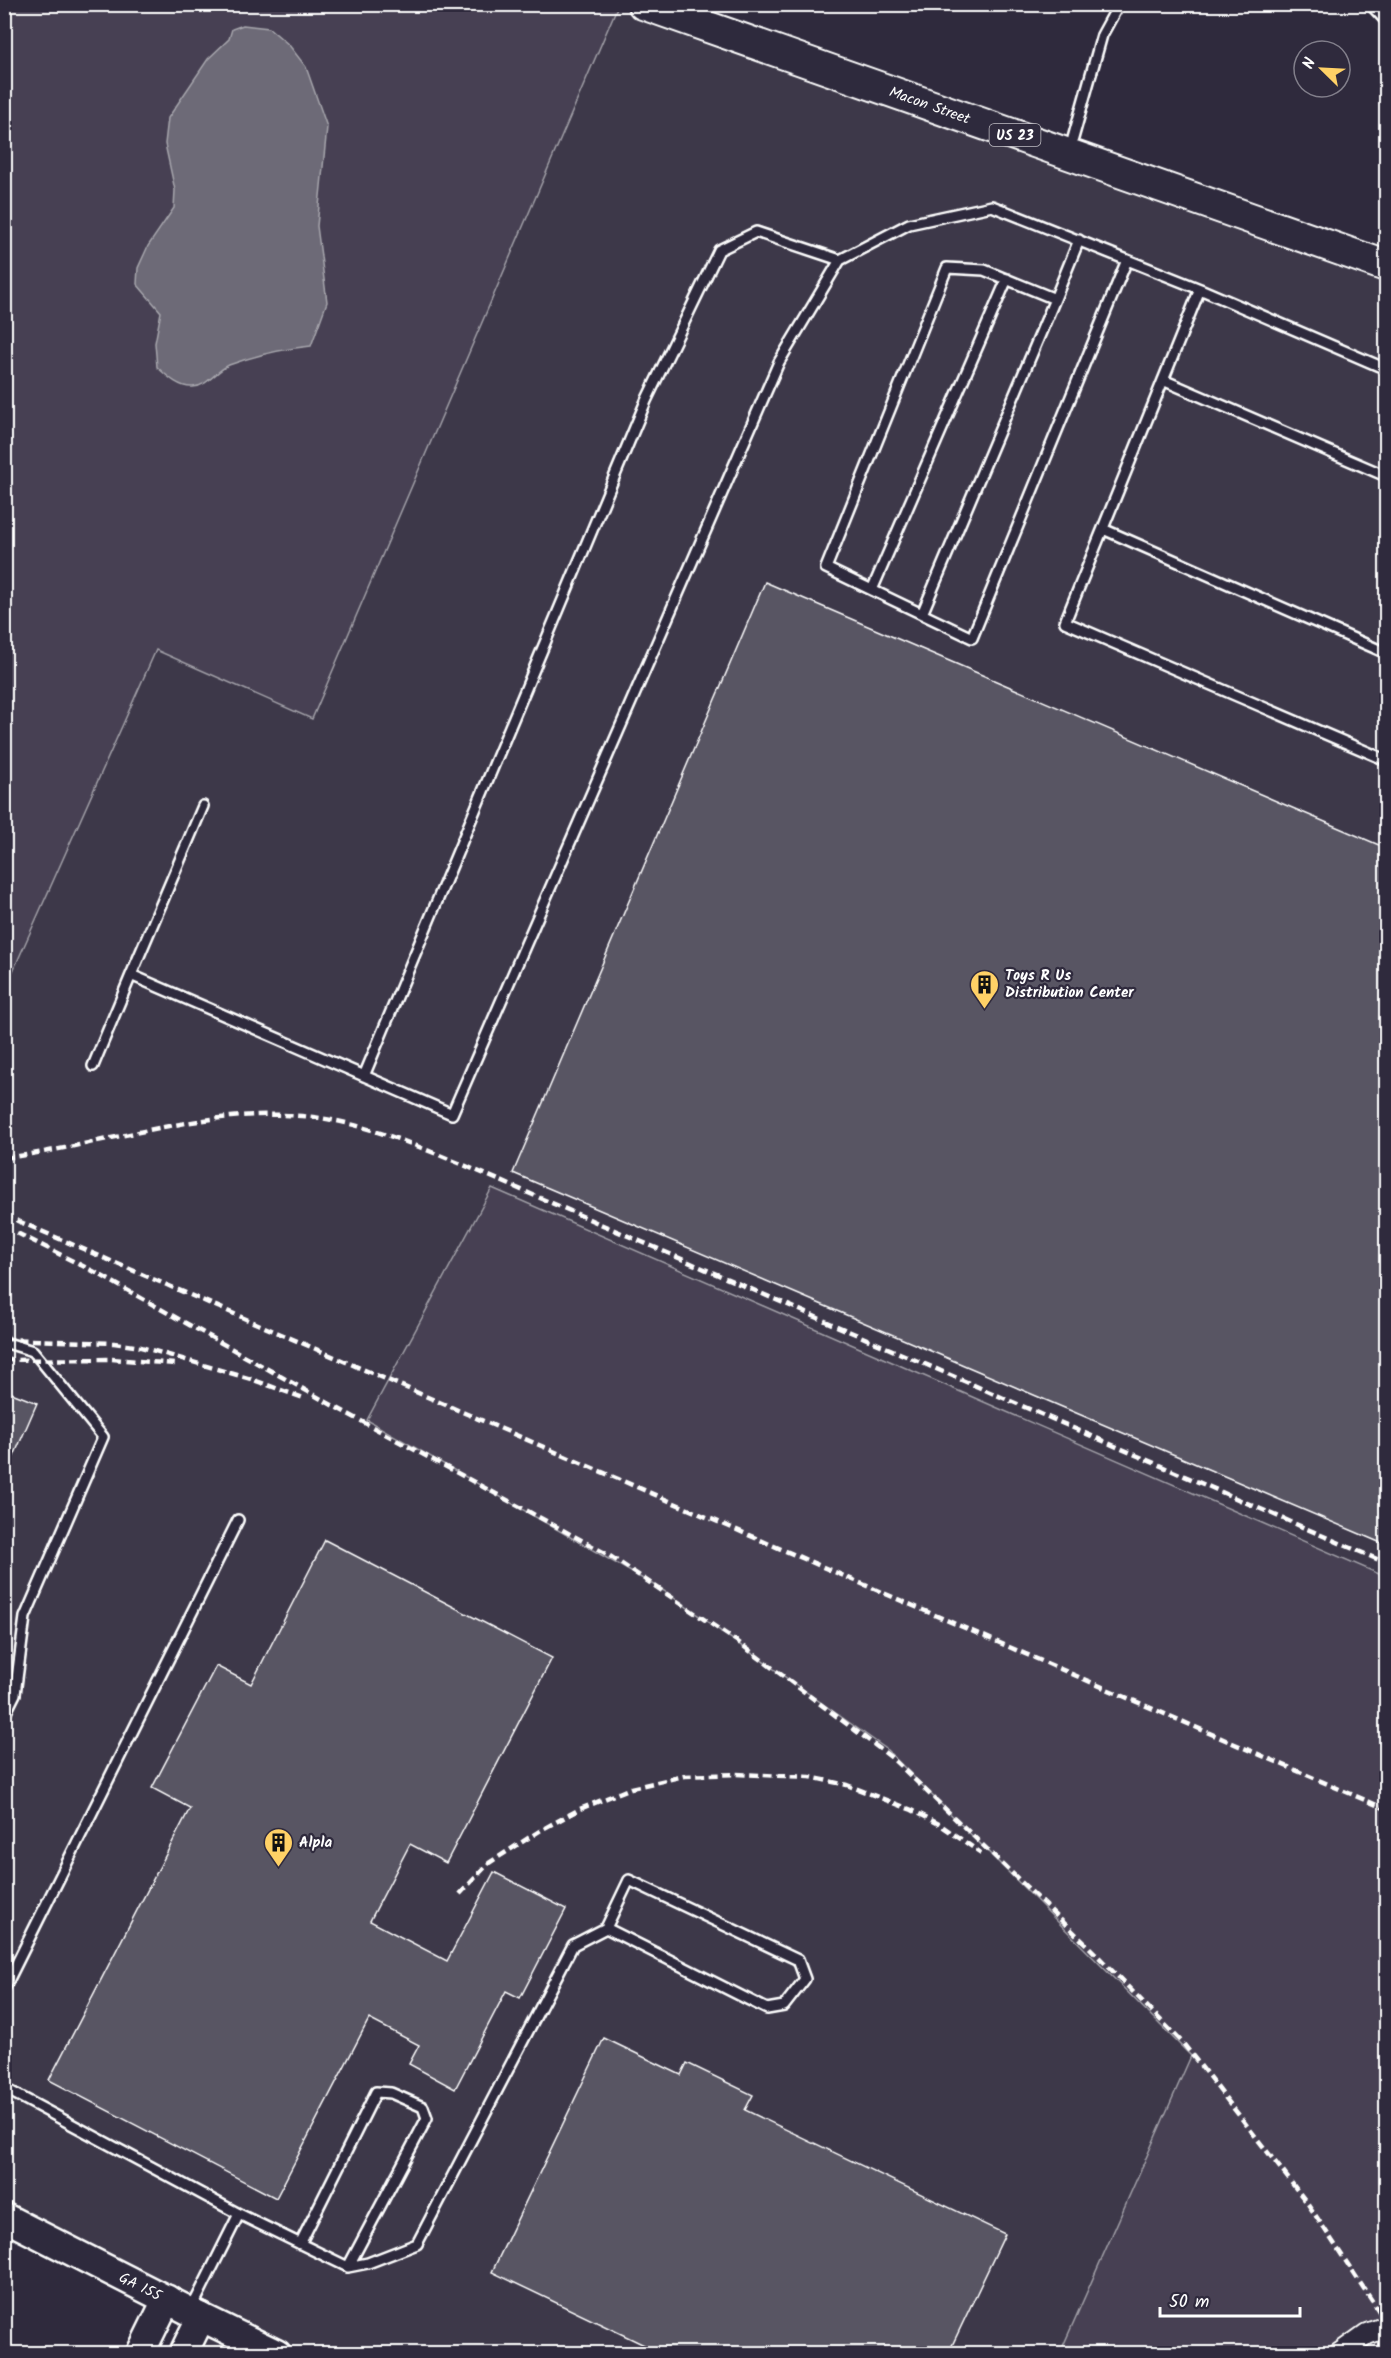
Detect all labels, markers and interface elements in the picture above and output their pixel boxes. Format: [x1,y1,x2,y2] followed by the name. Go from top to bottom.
[1292,39,1352,99] north arrow
[1296,54,1323,73] text: N
[886,81,973,131] street label: Macon Street
[990,124,1040,146] road number: US 23
[1005,964,1134,1005] place label: Toys R Us Distribution Center
[968,968,1000,1010] building icon: Toys R Us Distribution Center
[262,1826,294,1868] building icon: Alpla
[299,1831,333,1855] place label: Alpla
[114,2266,166,2308] street label: GA 155
[1160,2280,1300,2318] scale bar
[1169,2288,1209,2317] text: 50 m

